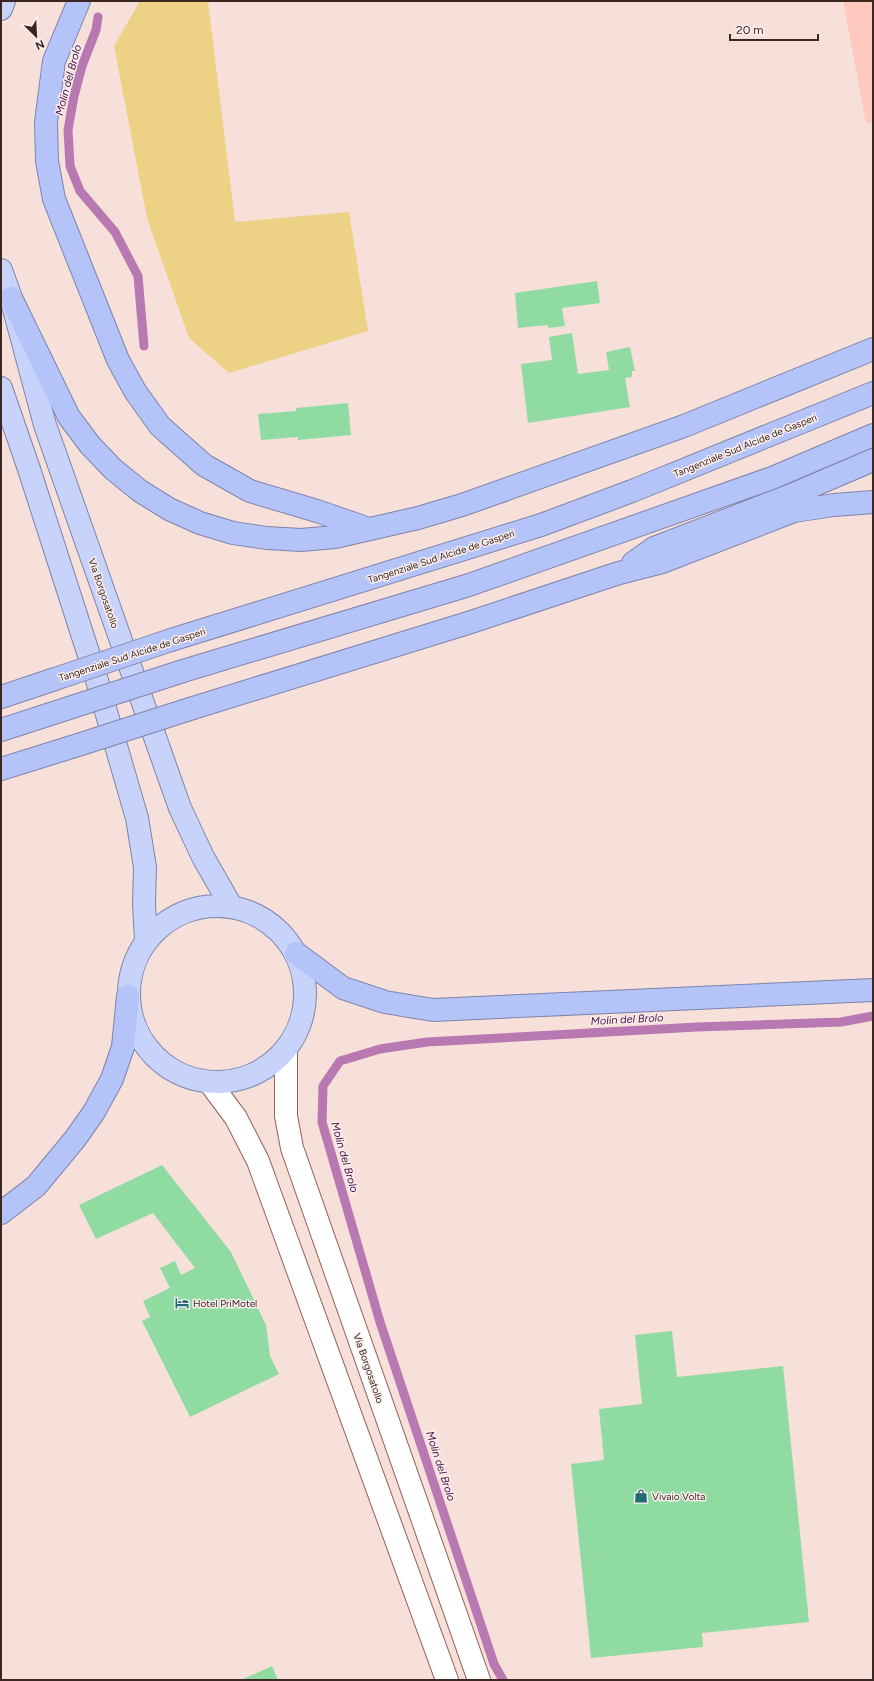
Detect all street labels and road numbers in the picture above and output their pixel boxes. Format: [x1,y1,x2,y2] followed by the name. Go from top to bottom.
[671,411,819,480] street label: Tangenziale Sud Alcide de Gasperi
[366,527,516,586] street label: Tangenziale Sud Alcide de Gasperi
[85,556,122,630] street label: Via Borgosatollo
[57,625,207,684] street label: Tangenziale Sud Alcide de Gasperi
[350,1331,387,1405] street label: Via Borgosatollo

